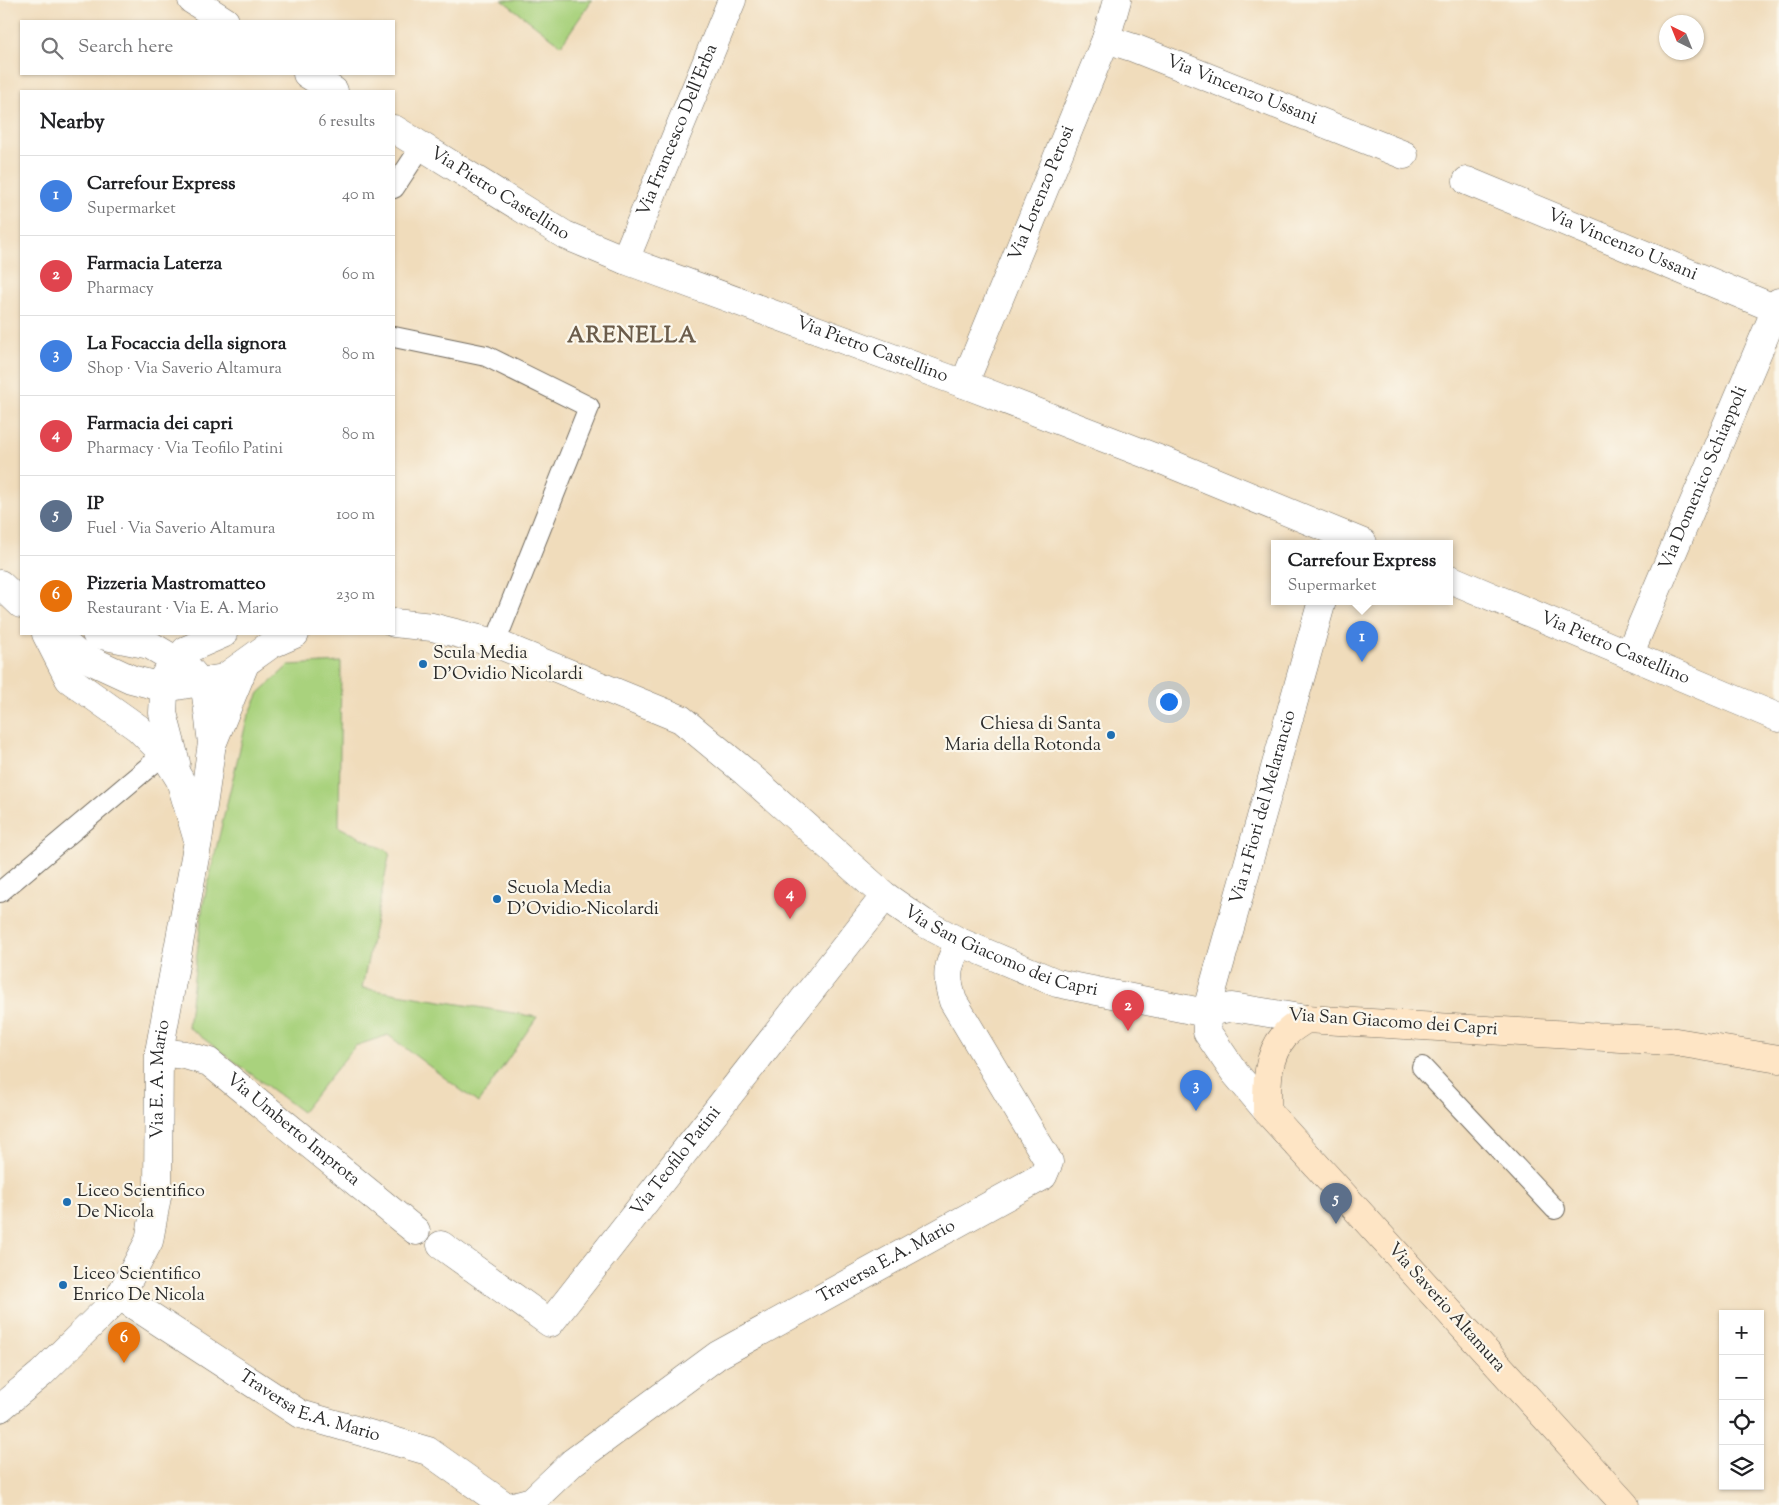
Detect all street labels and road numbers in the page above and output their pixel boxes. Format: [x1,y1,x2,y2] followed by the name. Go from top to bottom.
[631,40,725,221] street label: Via Francesco Dell'Erba
[1162,49,1321,132] street label: Via Vincenzo Ussani
[1003,122,1082,265] street label: Via Lorenzo Perosi
[424,141,574,248] street label: Via Pietro Castellino
[1543,203,1701,288] street label: Via Vincenzo Ussani
[792,311,952,390] street label: Via Pietro Castellino
[1653,382,1755,574] street label: Via Domenico Schiappoli
[1536,606,1694,692] street label: Via Pietro Castellino
[1224,707,1304,907] street label: Via 11 Fiori del Melarancio
[898,899,1100,1004] street label: Via San Giacomo dei Capri
[1287,1003,1499,1043] street label: Via San Giacomo dei Capri
[145,1018,178,1139] street label: Via E. A. Mario
[220,1067,365,1193] street label: Via Umberto Improta
[625,1101,728,1222] street label: Via Teofilo Patini
[813,1213,961,1311] street label: Traversa E.A. Mario
[1381,1238,1511,1378] street label: Via Saverio Altamura
[233,1364,383,1449] street label: Traversa E.A. Mario

